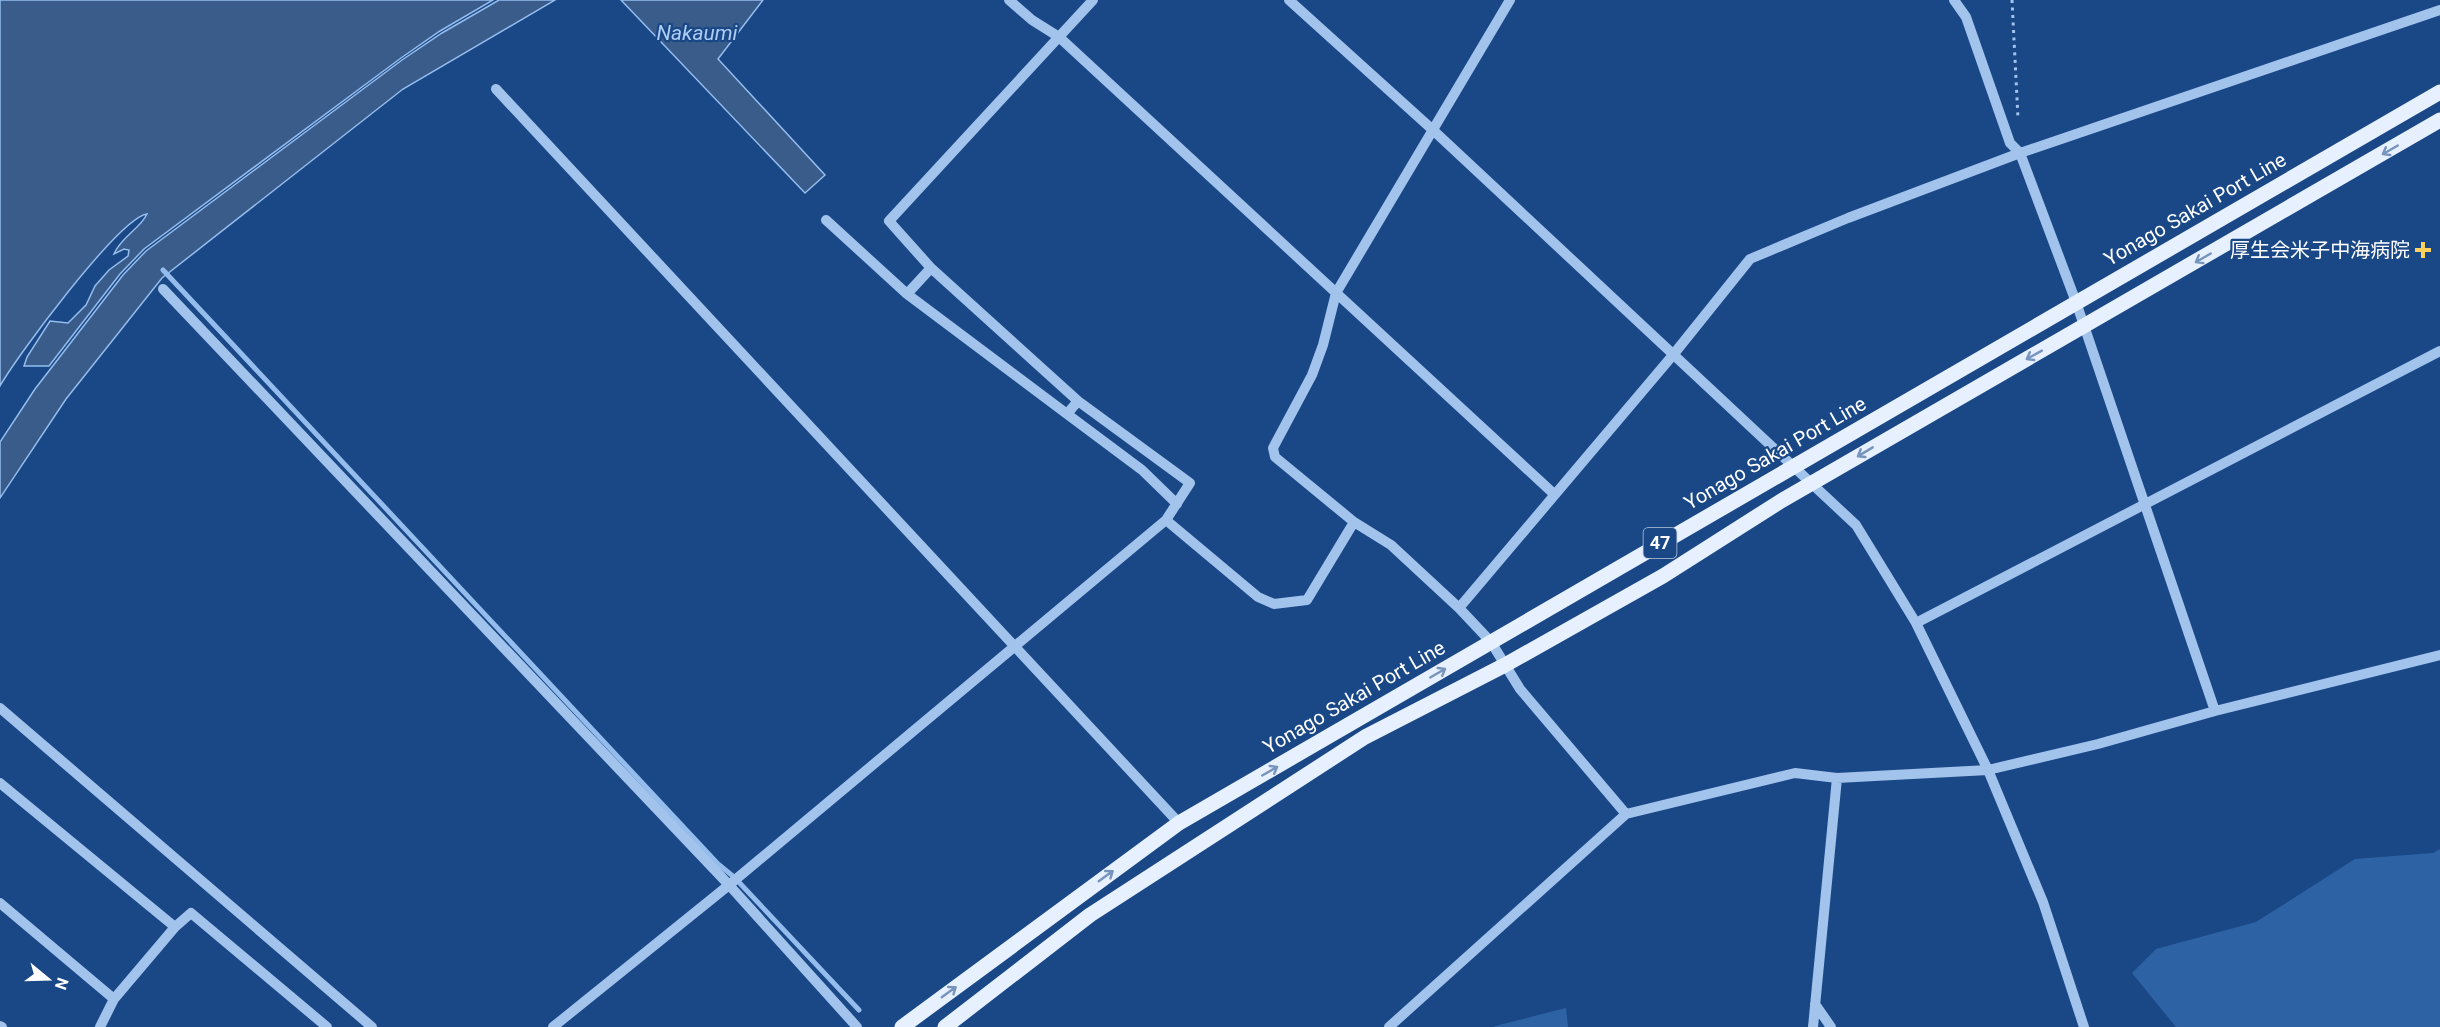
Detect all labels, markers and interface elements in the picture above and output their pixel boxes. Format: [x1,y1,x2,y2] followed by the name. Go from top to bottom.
[656,21,738,45] water label: Nakaumi
[2382,144,2399,156] one-way arrow
[2100,147,2290,271] street label: Yonago Sakai Port Line
[2230,238,2410,262] place label: 厚生会米子中海病院
[2414,241,2432,259] marker: 厚生会米子中海病院
[2195,252,2212,264] one-way arrow
[2025,350,2043,361] one-way arrow
[1680,391,1870,515] street label: Yonago Sakai Port Line
[1857,447,1874,459] one-way arrow
[1644,528,1676,558] road number: 47
[1259,635,1449,759] street label: Yonago Sakai Port Line
[1429,666,1446,678] one-way arrow
[1261,764,1278,776] one-way arrow
[1097,870,1113,882] one-way arrow
[18,949,78,1009] north arrow
[51,975,73,992] text: N
[941,986,957,999] one-way arrow

